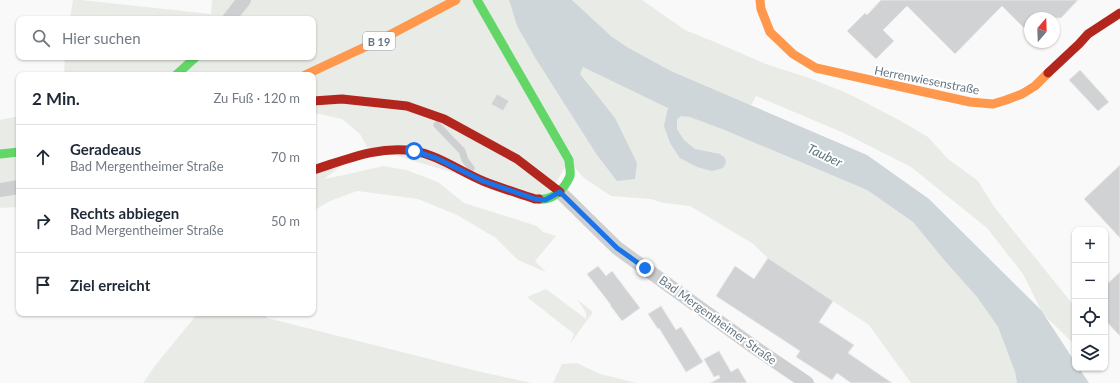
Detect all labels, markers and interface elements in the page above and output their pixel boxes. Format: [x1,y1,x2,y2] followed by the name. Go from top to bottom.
[1024,12,1060,48] north arrow
[16,16,316,60] search box
[30,27,52,49] icon: search
[62,29,141,47] text: Hier suchen
[363,32,395,50] road number: B 19
[873,62,981,98] street label: Herrenwiesenstraße
[32,88,80,109] text: 2 Min.
[214,90,300,106] text: Zu Fuß · 120 m
[70,140,141,158] text: Geradeaus
[805,140,846,170] water label: Tauber
[405,142,423,160] route start
[32,146,54,168] icon: ahead
[271,149,300,165] text: 70 m
[70,158,224,174] text: Bad Mergentheimer Straße
[70,204,179,222] text: Rechts abbiegen
[32,210,54,232] icon: right
[271,213,300,229] text: 50 m
[70,222,224,238] text: Bad Mergentheimer Straße
[1072,227,1108,371] map controls
[1072,227,1108,263] button: +
[636,259,654,277] route end
[1072,263,1108,299] button: −
[656,272,780,368] street label: Bad Mergentheimer Straße
[32,274,54,296] icon: arrive
[70,276,150,294] text: Ziel erreicht
[1072,299,1108,335] button: locate
[1072,335,1108,371] button: layers

